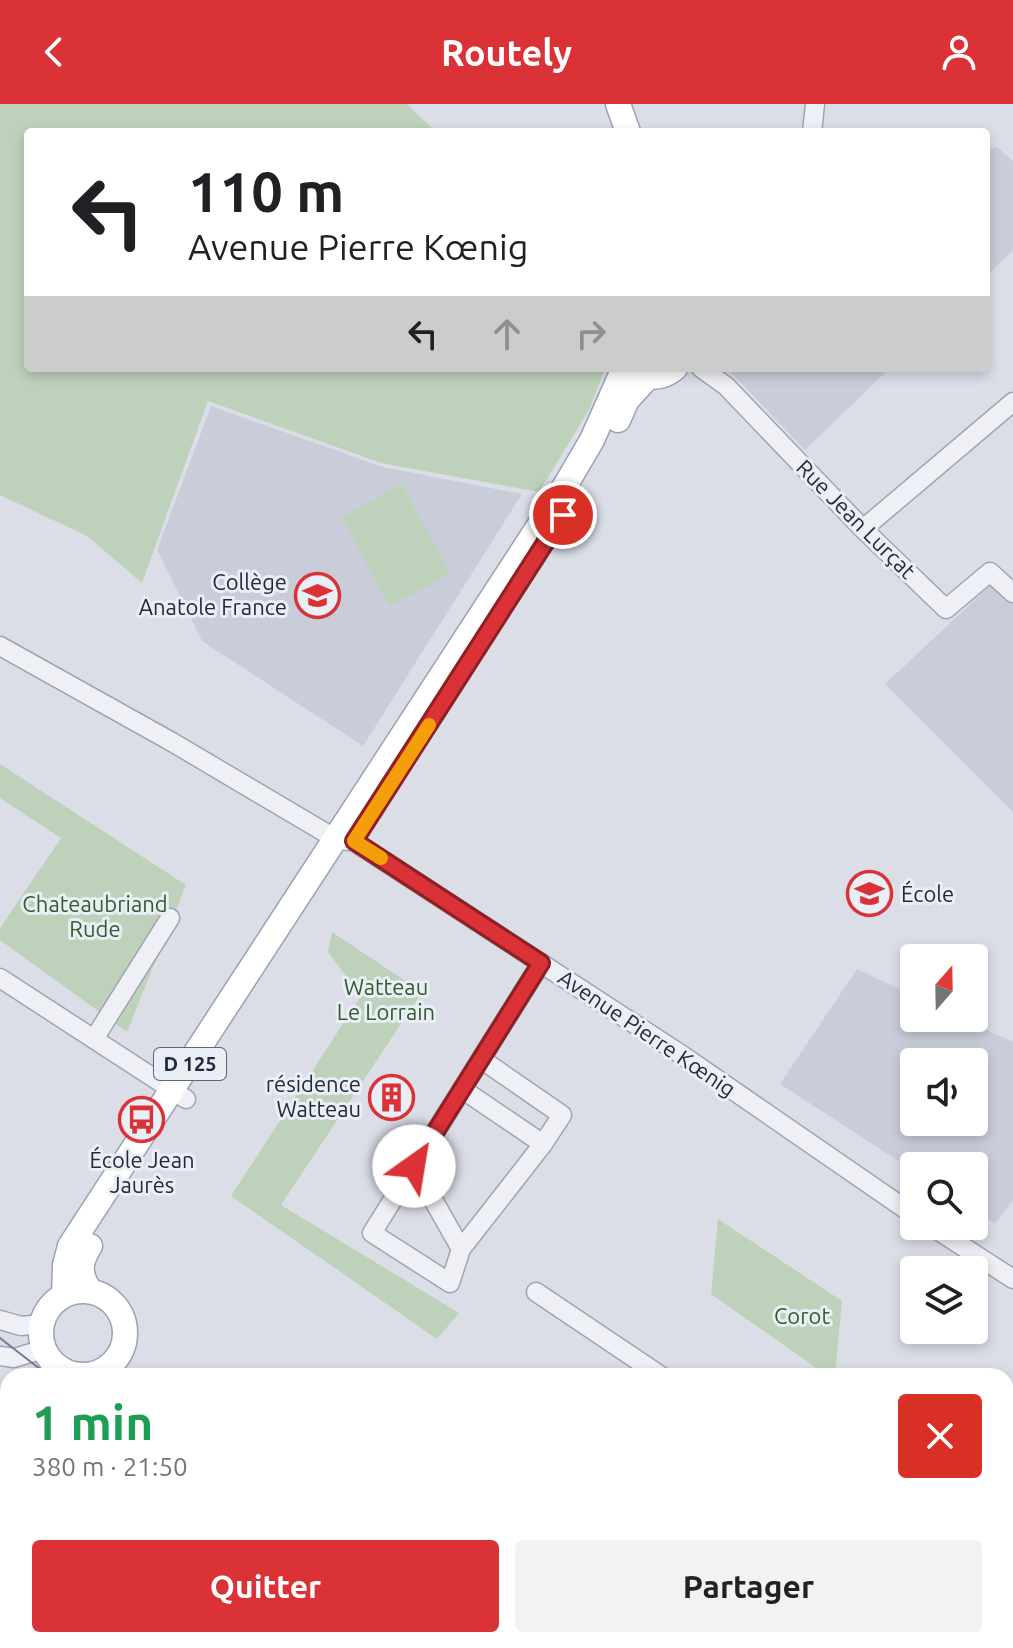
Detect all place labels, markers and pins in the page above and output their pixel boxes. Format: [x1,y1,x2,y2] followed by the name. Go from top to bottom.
[529,481,597,549] pin
[139,569,287,619] place label: Collège Anatole France
[294,571,342,619] school or university icon: Collège Anatole France
[846,870,894,918] school or university icon: École
[901,880,954,906] place label: École
[266,1071,361,1121] place label: résidence Watteau
[368,1073,416,1121] building icon: résidence Watteau
[118,1095,166,1143] bus stop icon: École Jean Jaurès
[89,1146,195,1197] place label: École Jean Jaurès

